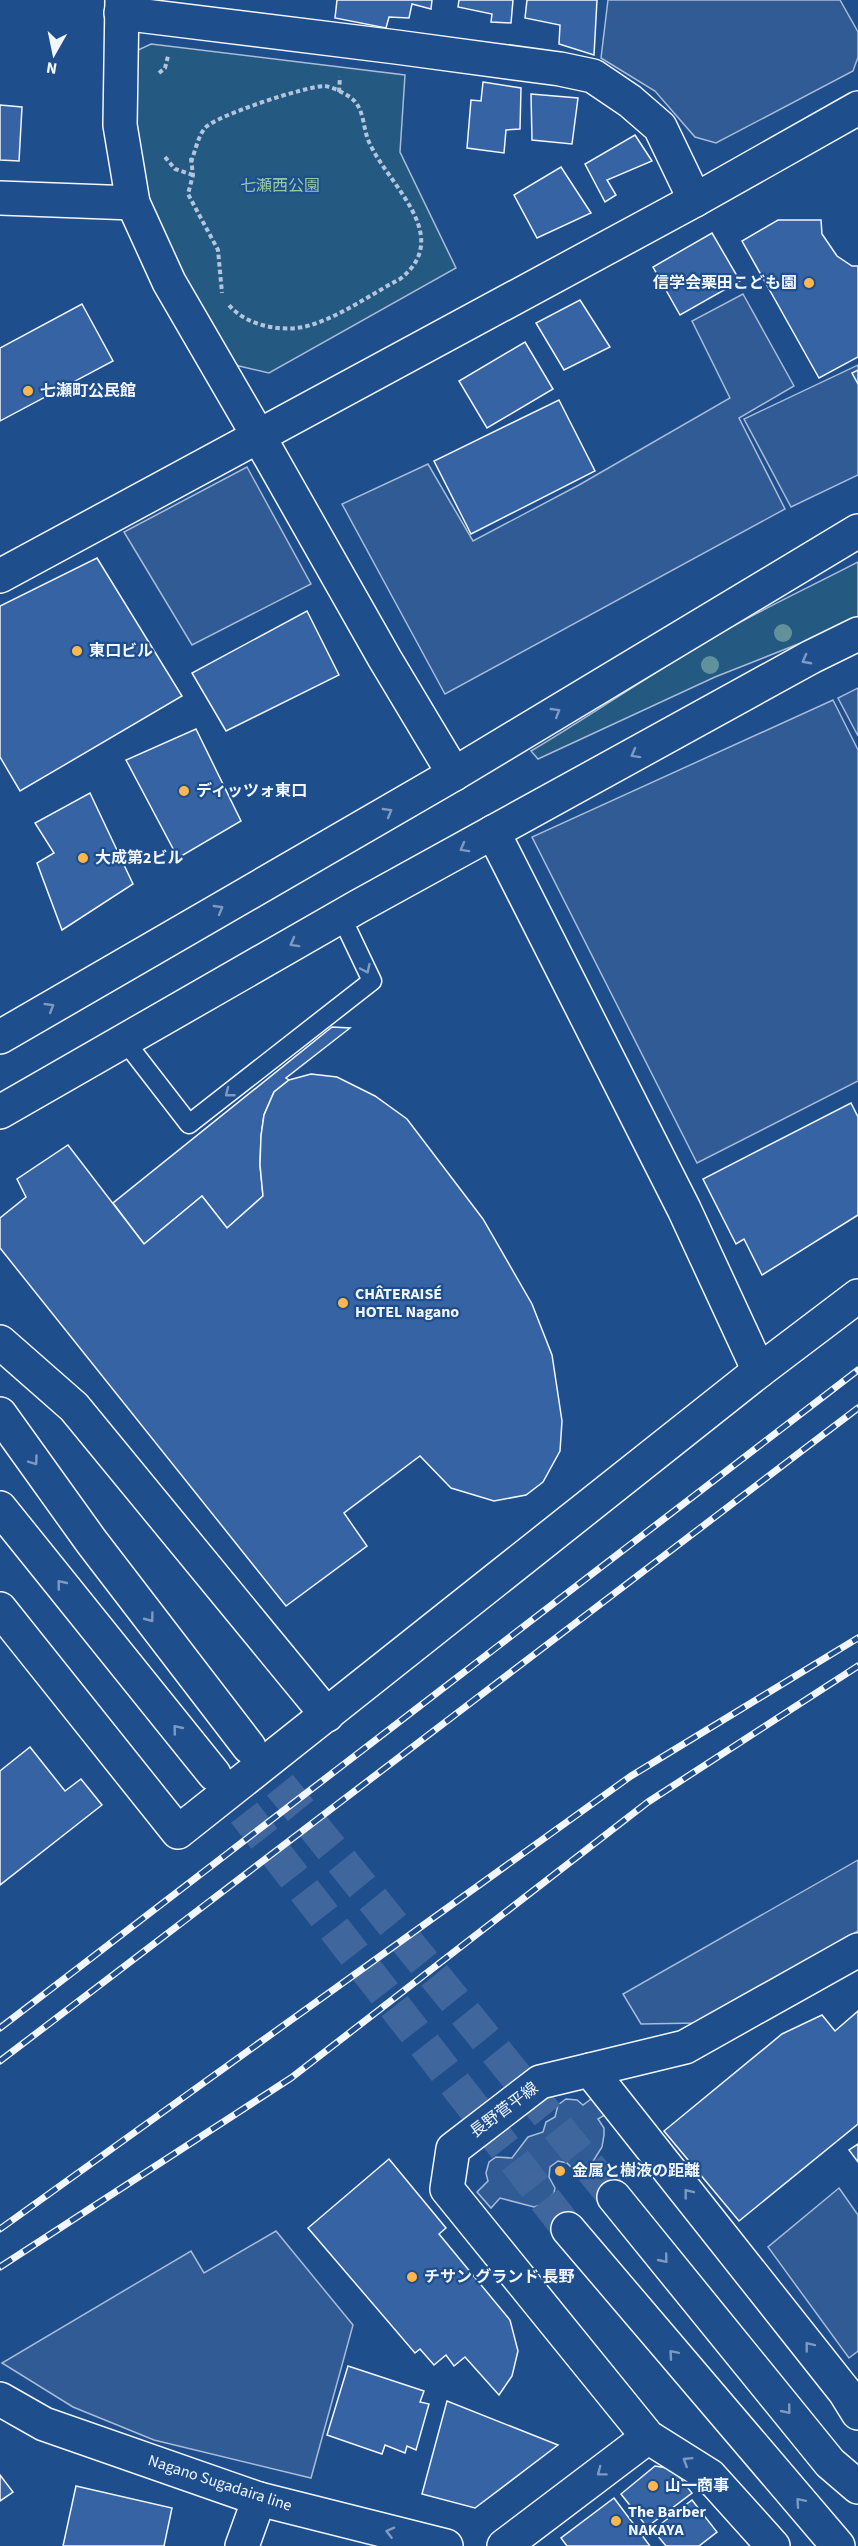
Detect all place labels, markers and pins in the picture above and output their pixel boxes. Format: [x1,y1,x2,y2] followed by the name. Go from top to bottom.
[652,272,797,294] place label: 信学会栗田こども園
[802,276,816,290] marker: 信学会栗田こども園
[40,380,136,402] place label: 七瀬町公民館
[21,384,35,398] marker: 七瀬町公民館
[89,640,153,662] place label: 東口ビル
[70,644,84,658] marker: 東口ビル
[196,780,307,802] place label: ディッツォ東口
[177,784,191,798] marker: ディッツォ東口
[95,847,183,869] place label: 大成第2ビル
[76,851,90,865] marker: 大成第2ビル
[355,1283,459,1323] place label: CHÂTERAISÉ HOTEL Nagano
[336,1296,350,1310] marker: CHÂTERAISÉ HOTEL Nagano
[572,2160,700,2182] place label: 金属と樹液の距離
[553,2164,567,2178] marker: 金属と樹液の距離
[424,2266,574,2288] place label: チサン グランド 長野
[405,2270,419,2284] marker: チサン グランド 長野
[665,2475,729,2497] place label: 山一商事
[646,2479,660,2493] marker: 山一商事
[628,2501,706,2541] place label: The Barber NAKAYA
[609,2514,623,2528] marker: The Barber NAKAYA

